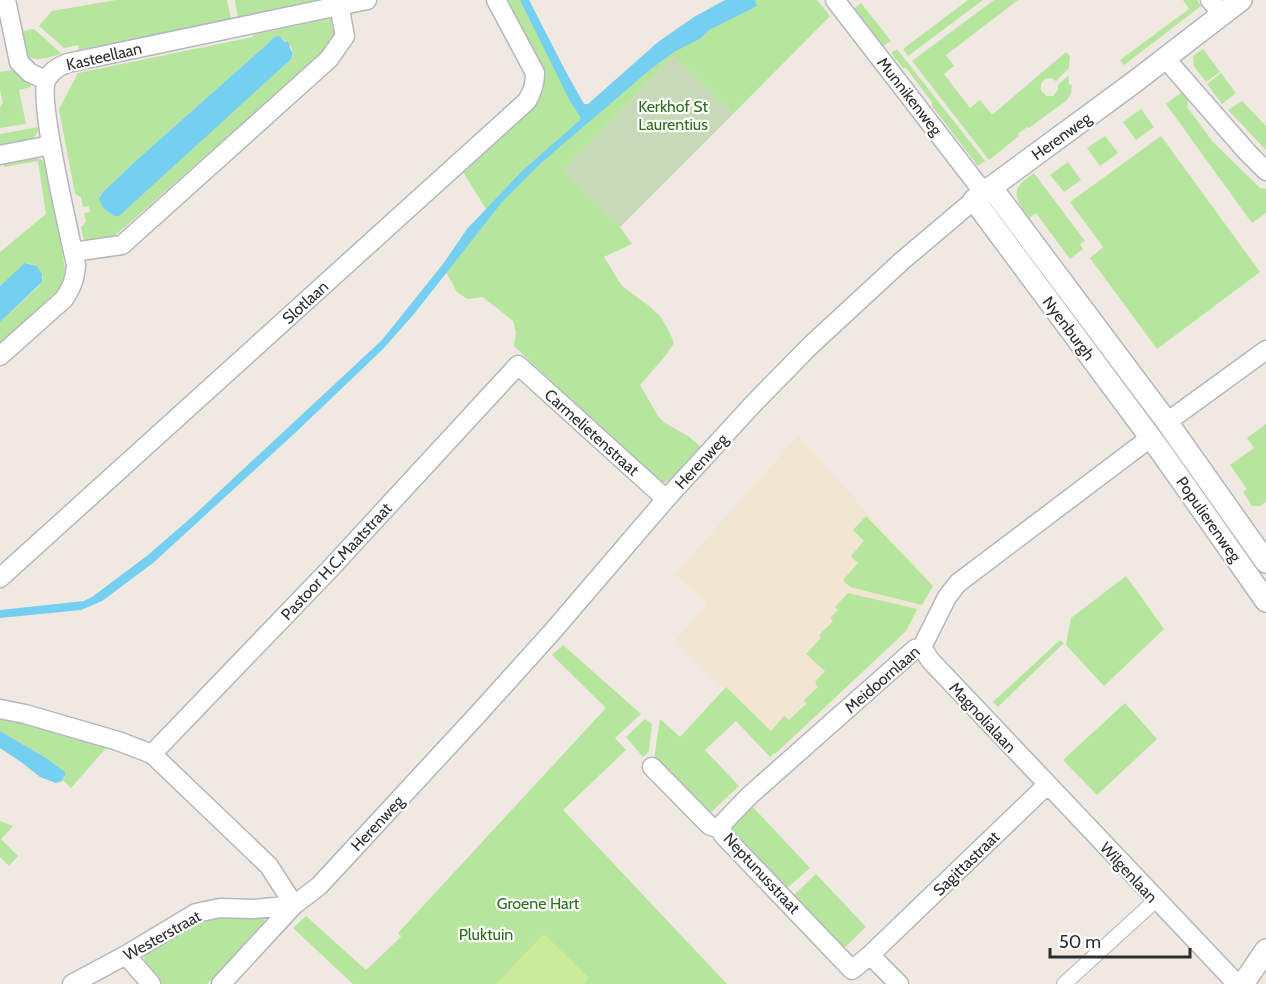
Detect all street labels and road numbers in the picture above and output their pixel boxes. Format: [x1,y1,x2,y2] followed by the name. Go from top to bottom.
[64,39,144,74] street label: Kasteellaan
[873,53,947,140] street label: Munnikenweg
[1028,108,1096,164] street label: Herenweg
[279,277,332,328] street label: Slotlaan
[1038,293,1099,364] street label: Nyenburgh
[541,385,643,480] street label: Carmelietenstraat
[671,429,732,493] street label: Herenweg
[1172,473,1246,567] street label: Populierenweg
[277,498,396,624] street label: Pastoor H.C.Maatstraat
[841,642,924,717] street label: Meidoornlaan
[945,678,1020,756] street label: Magnolialaan
[347,791,408,855] street label: Herenweg
[929,827,1004,900] street label: Sagittastraat
[719,829,804,918] street label: Neptunusstraat
[1096,838,1161,906] street label: Wilgenlaan
[120,906,205,964] street label: Westerstraat

